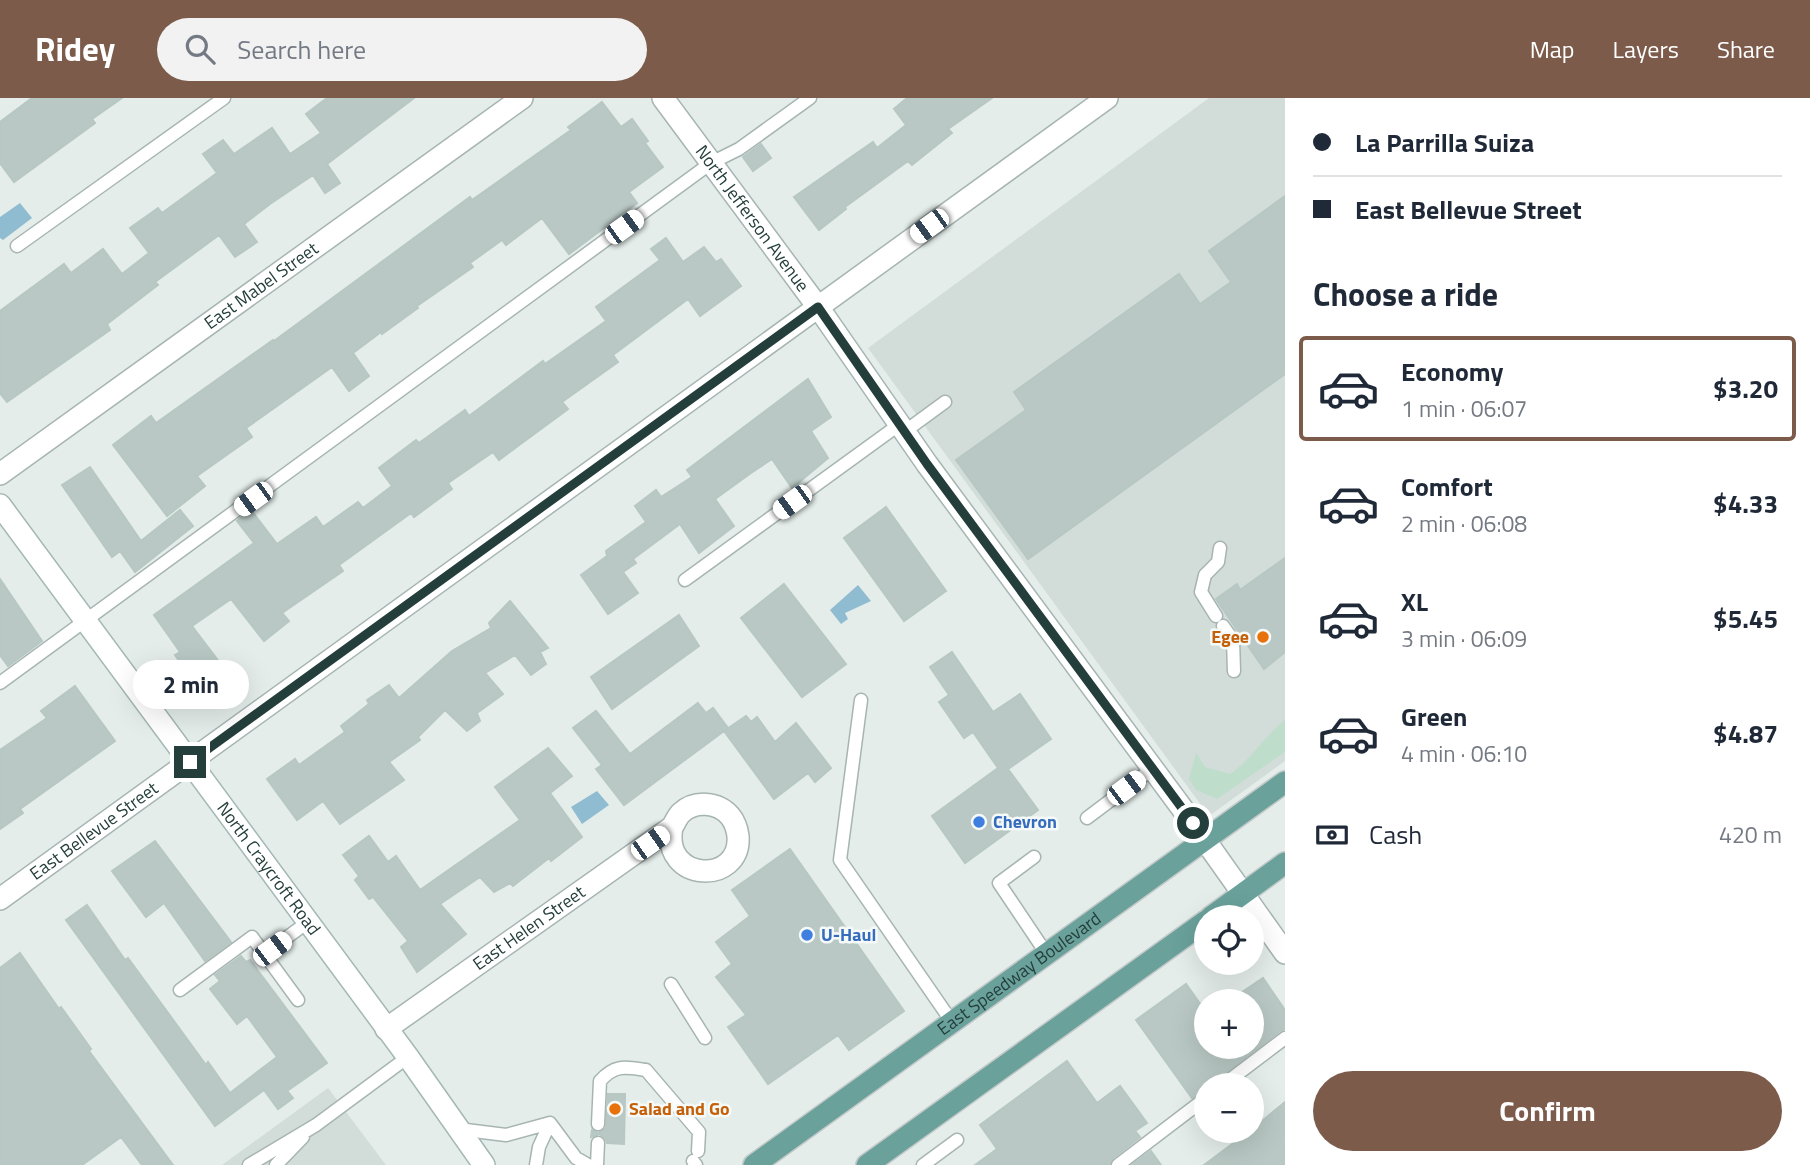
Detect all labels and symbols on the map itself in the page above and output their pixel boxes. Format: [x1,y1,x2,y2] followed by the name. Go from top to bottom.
[689,139,816,297] street label: North Jefferson Avenue
[906,205,953,247] car
[601,206,648,248] car
[198,235,324,336] street label: East Mabel Street
[230,478,277,520] car
[769,481,816,523] car
[1211,623,1249,650] place label: Egee
[1255,629,1271,645] marker: Egee
[132,660,248,710] callout: 2 min
[174,746,206,778] route end
[1103,767,1150,809] car
[24,774,164,886] street label: East Bellevue Street
[211,796,327,941] street label: North Craycroft Road
[1177,807,1209,839] route start
[993,808,1057,835] place label: Chevron
[971,814,987,830] marker: Chevron
[627,822,674,864] car
[467,878,591,977] street label: East Helen Street
[931,905,1106,1042] street label: East Speedway Boulevard
[821,921,876,948] place label: U-Haul
[799,927,815,943] marker: U-Haul
[249,928,296,970] car
[629,1095,729,1122] place label: Salad and Go
[607,1101,623,1117] marker: Salad and Go

